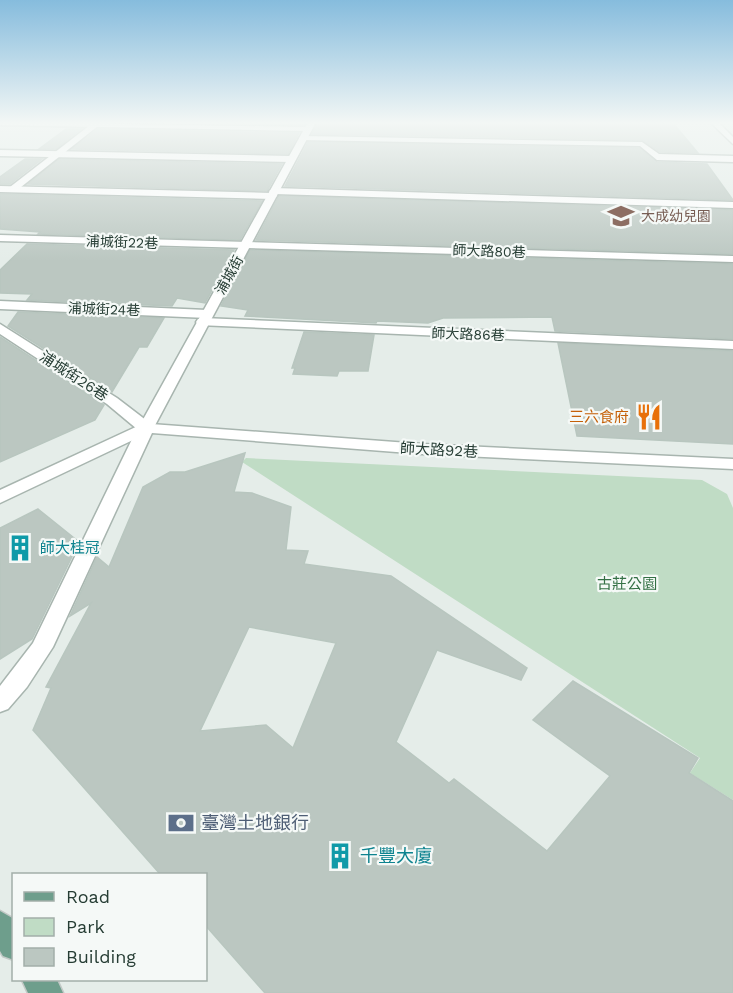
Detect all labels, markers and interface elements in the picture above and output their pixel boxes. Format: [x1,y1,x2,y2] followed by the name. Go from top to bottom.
[606,201,636,231] school or university icon: 大成幼兒園
[641,208,711,224] place label: 大成幼兒園
[86,233,158,251] street label: 浦城街22巷
[452,242,526,260] street label: 師大路80巷
[212,253,246,297] street label: 浦城街
[68,300,140,318] street label: 浦城街24巷
[431,325,505,343] street label: 師大路86巷
[36,347,112,405] street label: 浦城街26巷
[634,402,664,432] restaurant icon: 三六食府
[569,408,629,426] place label: 三六食府
[400,439,478,461] street label: 師大路92巷
[5,533,35,563] building icon: 師大桂冠
[40,539,100,557] place label: 師大桂冠
[597,575,657,593] park label: 古莊公園
[166,808,196,838] bank icon: 臺灣土地銀行
[201,812,309,833] place label: 臺灣土地銀行
[325,841,355,871] building icon: 千豐大廈
[360,845,432,866] place label: 千豐大廈
[12,873,207,981] legend
[66,886,110,907] text: Road
[66,916,105,937] text: Park
[66,946,136,967] text: Building

